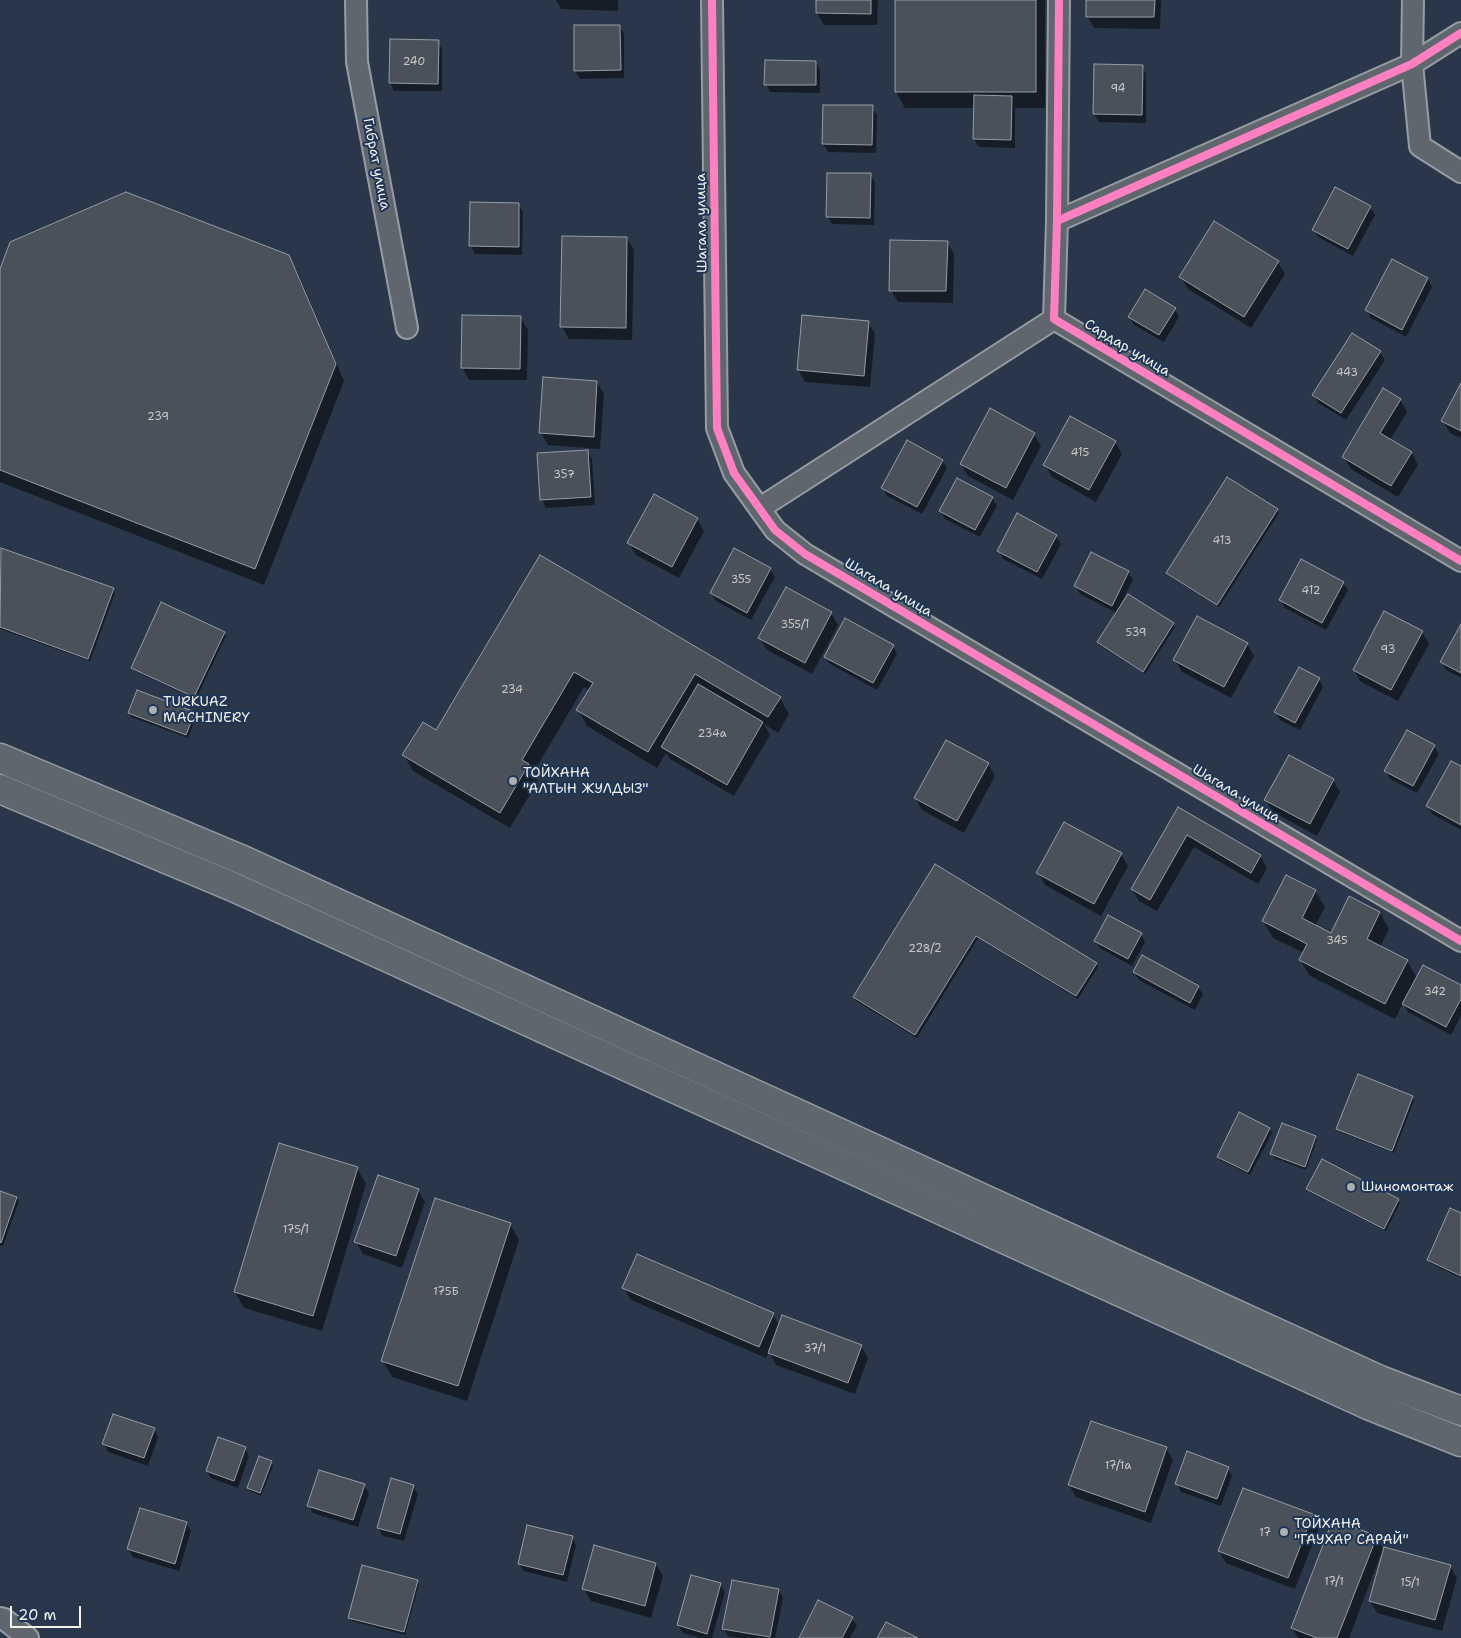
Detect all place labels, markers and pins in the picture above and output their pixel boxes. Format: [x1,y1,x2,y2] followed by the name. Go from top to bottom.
[163,694,250,726] place label: TURKUAZ MACHINERY
[147,704,159,716] marker: TURKUAZ MACHINERY
[523,765,649,798] place label: ТОЙХАНА "АЛТЫН ЖУЛДЫЗ"
[507,775,519,787] marker: ТОЙХАНА "АЛТЫН ЖУЛДЫЗ"
[1361,1179,1453,1195] place label: Шиномонтаж
[1345,1181,1357,1193] marker: Шиномонтаж
[1294,1516,1409,1548] place label: ТОЙХАНА "ГАУХАР САРАЙ"
[1278,1526,1290,1538] marker: ТОЙХАНА "ГАУХАР САРАЙ"

